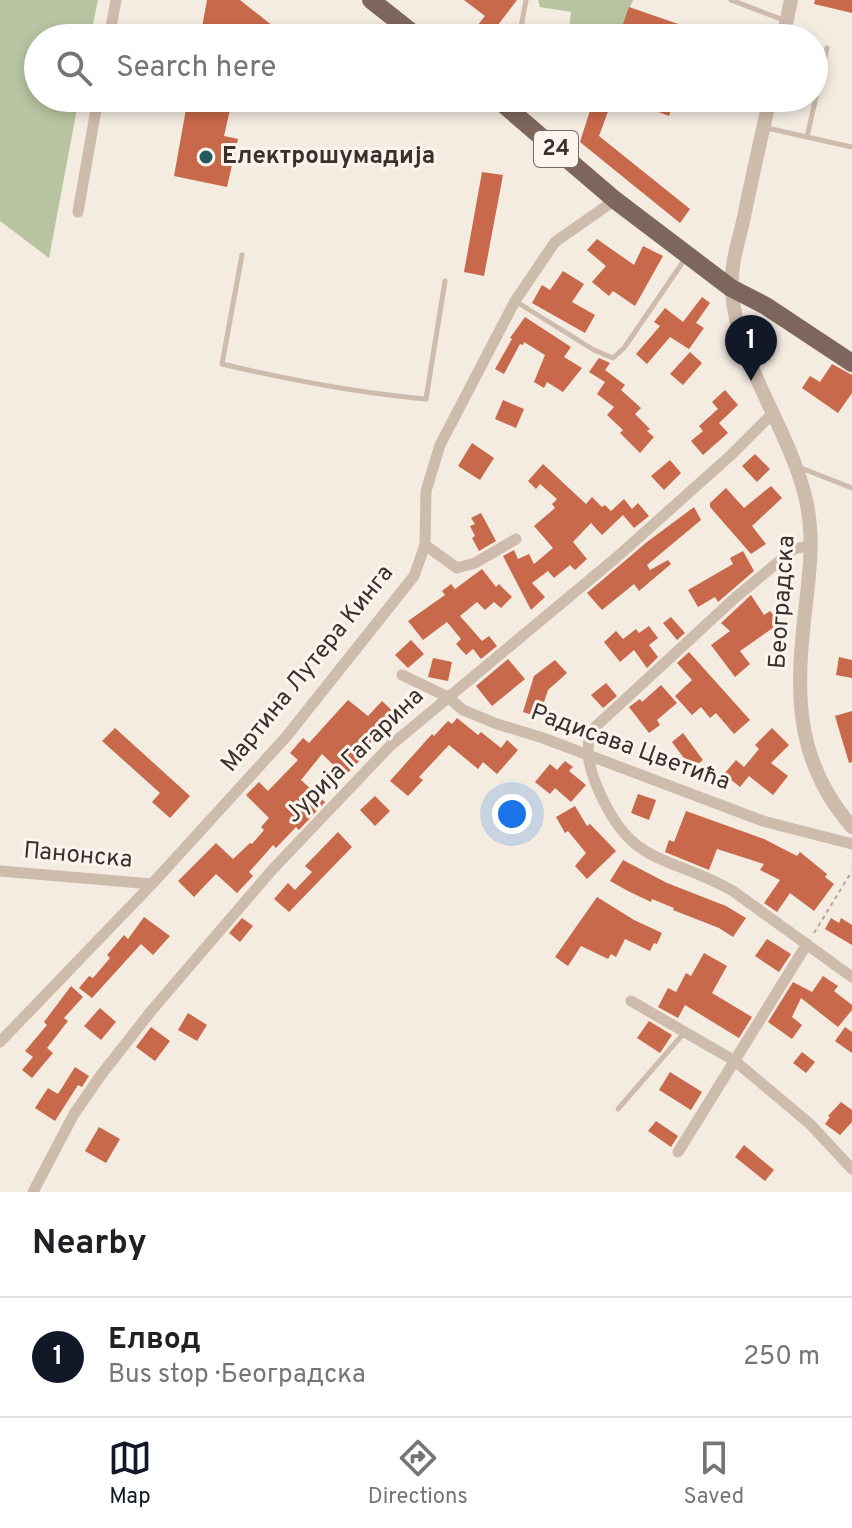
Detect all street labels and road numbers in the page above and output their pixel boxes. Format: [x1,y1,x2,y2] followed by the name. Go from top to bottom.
[534,131,578,167] road number: 24
[763,534,803,670] street label: Београдска
[215,559,401,779] street label: Мартина Лутера Кинга
[279,682,431,830] street label: Јурија Гагарина
[526,698,734,798] street label: Радисава Цветића
[22,836,134,876] street label: Панонска

